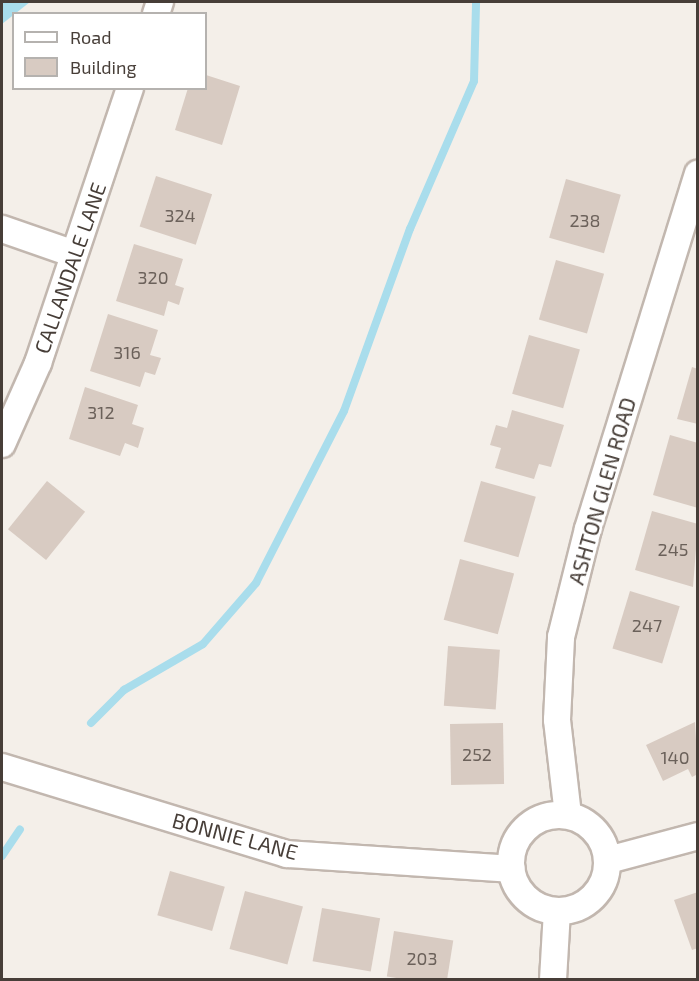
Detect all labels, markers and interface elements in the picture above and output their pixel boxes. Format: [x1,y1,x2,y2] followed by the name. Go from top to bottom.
[12,12,207,90] legend
[70,26,111,48] text: Road
[70,56,137,78] text: Building
[29,179,111,357] street label: CALLANDALE LANE
[164,204,196,226] house number: 324
[569,209,601,231] house number: 238
[138,266,168,288] house number: 320
[113,341,141,363] house number: 316
[563,395,641,587] street label: ASHTON GLEN ROAD
[87,401,115,423] house number: 312
[658,538,688,560] house number: 245
[632,614,662,636] house number: 247
[462,743,492,765] house number: 252
[660,746,690,768] house number: 140
[169,807,301,865] street label: BONNIE LANE
[407,947,437,969] house number: 203

